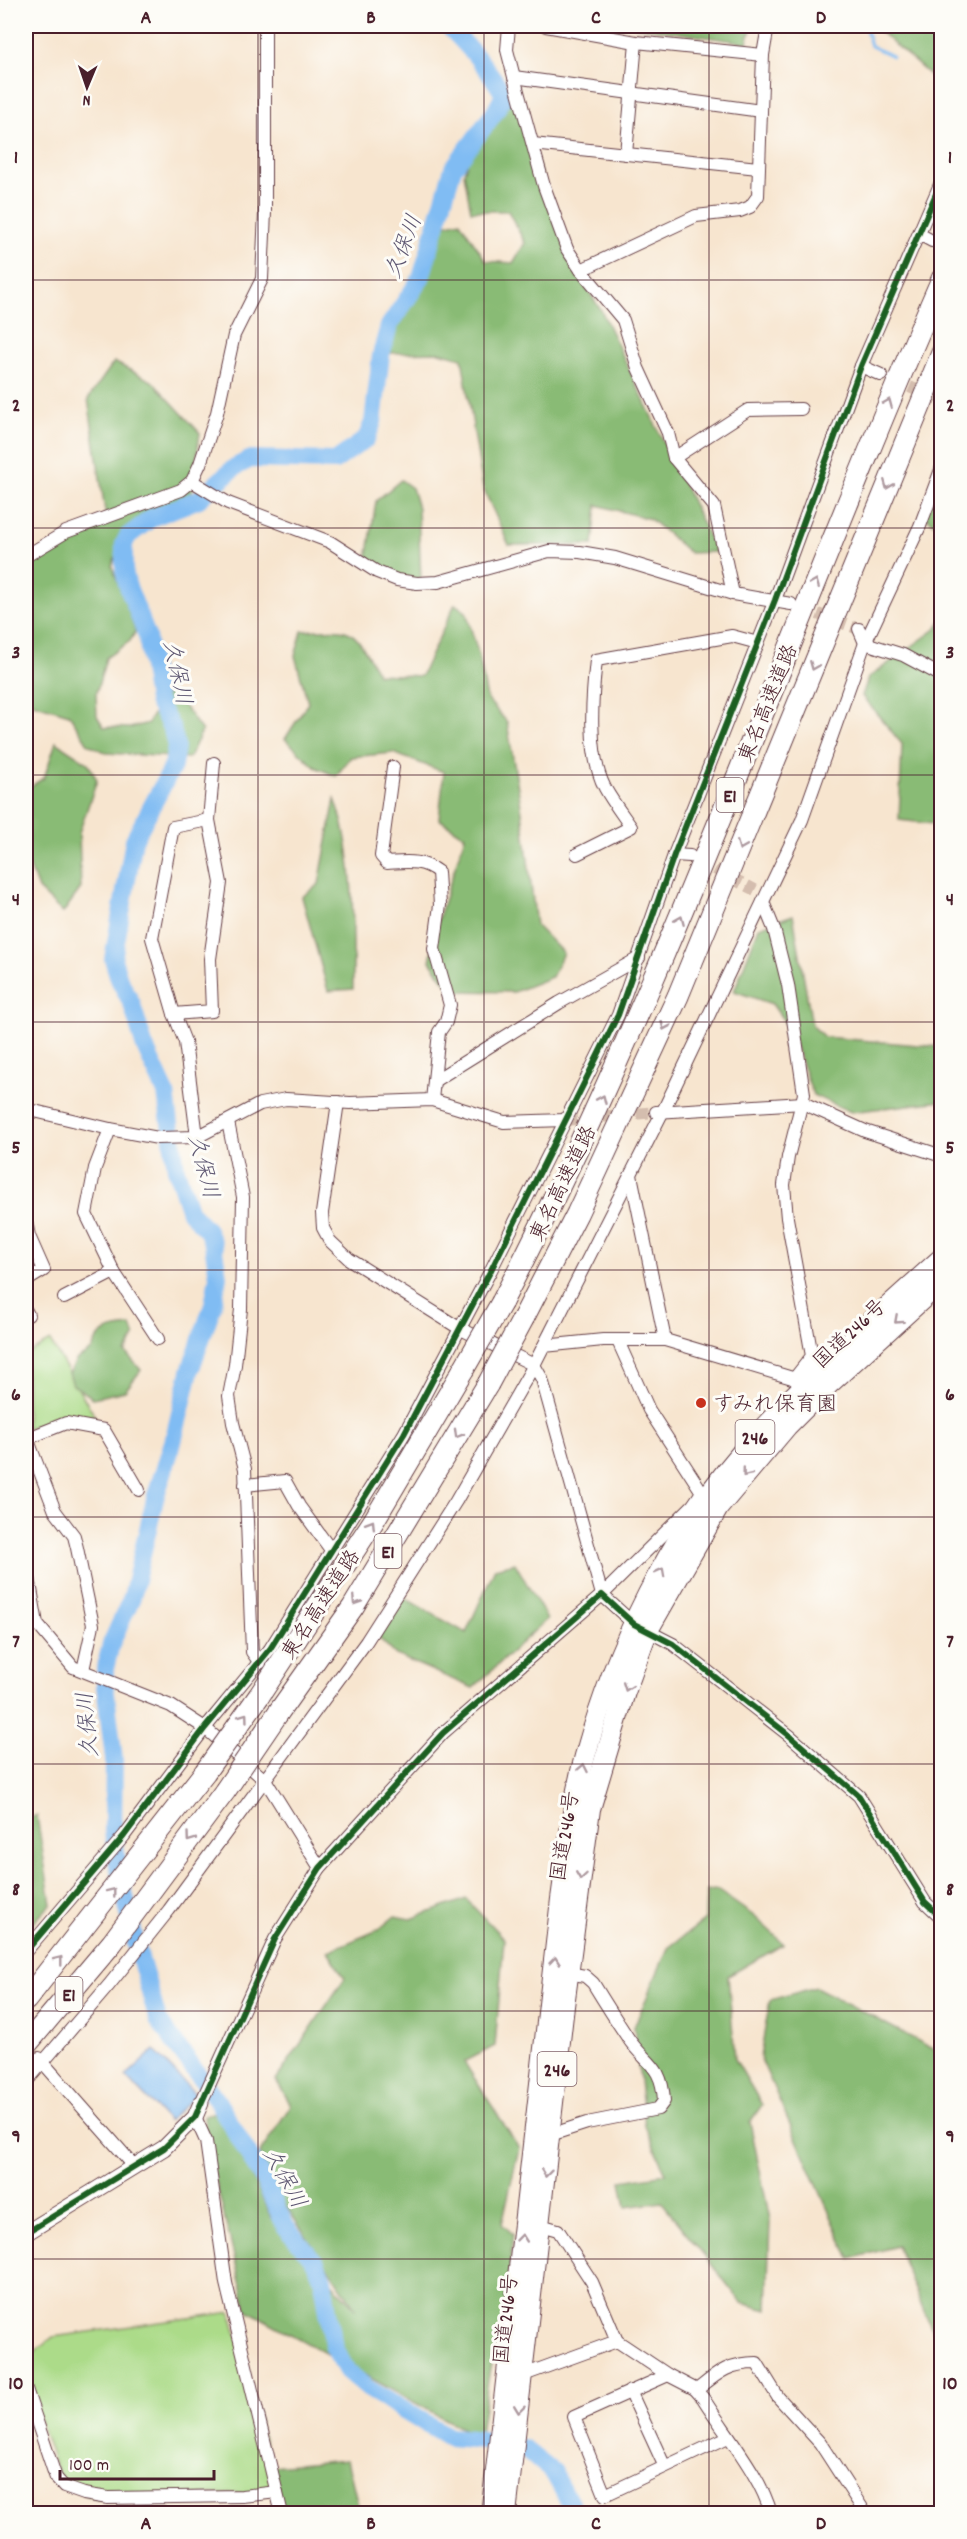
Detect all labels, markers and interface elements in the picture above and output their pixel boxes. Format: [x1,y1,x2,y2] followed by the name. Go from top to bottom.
[141,5,152,33] text: A
[366,5,376,33] text: B
[591,5,601,33] text: C
[816,5,827,33] text: D
[57,57,117,117] north arrow
[82,88,91,111] text: N
[14,145,18,173] text: 1
[948,145,952,173] text: 1
[379,211,432,284] water label: 久保川
[12,393,20,421] text: 2
[946,393,954,421] text: 2
[881,398,893,409] one-way arrow
[882,479,895,490] one-way arrow
[808,578,820,589] one-way arrow
[154,637,198,708] water label: 久保川
[12,640,20,668] text: 3
[732,640,807,768] street label: 東名高速道路
[946,640,954,668] text: 3
[809,659,821,670] one-way arrow
[716,778,744,812] road number: E1
[736,840,748,851] one-way arrow
[12,887,20,915] text: 4
[946,887,954,915] text: 4
[673,915,685,926] one-way arrow
[660,1020,672,1031] one-way arrow
[594,1094,606,1105] one-way arrow
[524,1121,606,1248] street label: 東名高速道路
[179,1131,225,1203] water label: 久保川
[11,1135,21,1163] text: 5
[945,1135,955,1163] text: 5
[807,1293,895,1377] street label: 国道246号
[895,1313,905,1324] one-way arrow
[11,1382,21,1410] text: 6
[945,1382,955,1410] text: 6
[713,1391,837,1421] place label: すみれ保育園
[694,1396,708,1410] marker: すみれ保育園
[736,1420,774,1454] road number: 246
[454,1428,465,1438] one-way arrow
[743,1466,754,1477] one-way arrow
[364,1520,375,1531] one-way arrow
[374,1534,402,1568] road number: E1
[276,1545,369,1667] street label: 東名高速道路
[653,1567,665,1578] one-way arrow
[352,1595,364,1605] one-way arrow
[12,1629,20,1657] text: 7
[946,1629,954,1657] text: 7
[621,1681,634,1692] one-way arrow
[71,1690,108,1759] water label: 久保川
[237,1713,248,1724] one-way arrow
[576,1763,589,1773] one-way arrow
[545,1789,589,1884] street label: 国道246号
[186,1832,197,1843] one-way arrow
[575,1871,587,1880] one-way arrow
[12,1877,20,1905] text: 8
[946,1877,954,1905] text: 8
[105,1888,116,1899] one-way arrow
[51,1955,62,1966] one-way arrow
[548,1956,560,1965] one-way arrow
[56,1977,82,2011] road number: E1
[538,2052,576,2086] road number: 246
[11,2124,21,2152] text: 9
[945,2124,955,2152] text: 9
[253,2142,312,2215] water label: 久保川
[540,2169,552,2178] one-way arrow
[515,2233,528,2243] one-way arrow
[488,2272,528,2366] street label: 国道246号
[8,2371,24,2399] text: 10
[942,2371,958,2399] text: 10
[513,2404,525,2414] one-way arrow
[60,2443,214,2481] scale bar
[69,2454,109,2479] text: 100 m
[141,2511,152,2539] text: A
[366,2511,376,2539] text: B
[591,2511,601,2539] text: C
[816,2511,827,2539] text: D

